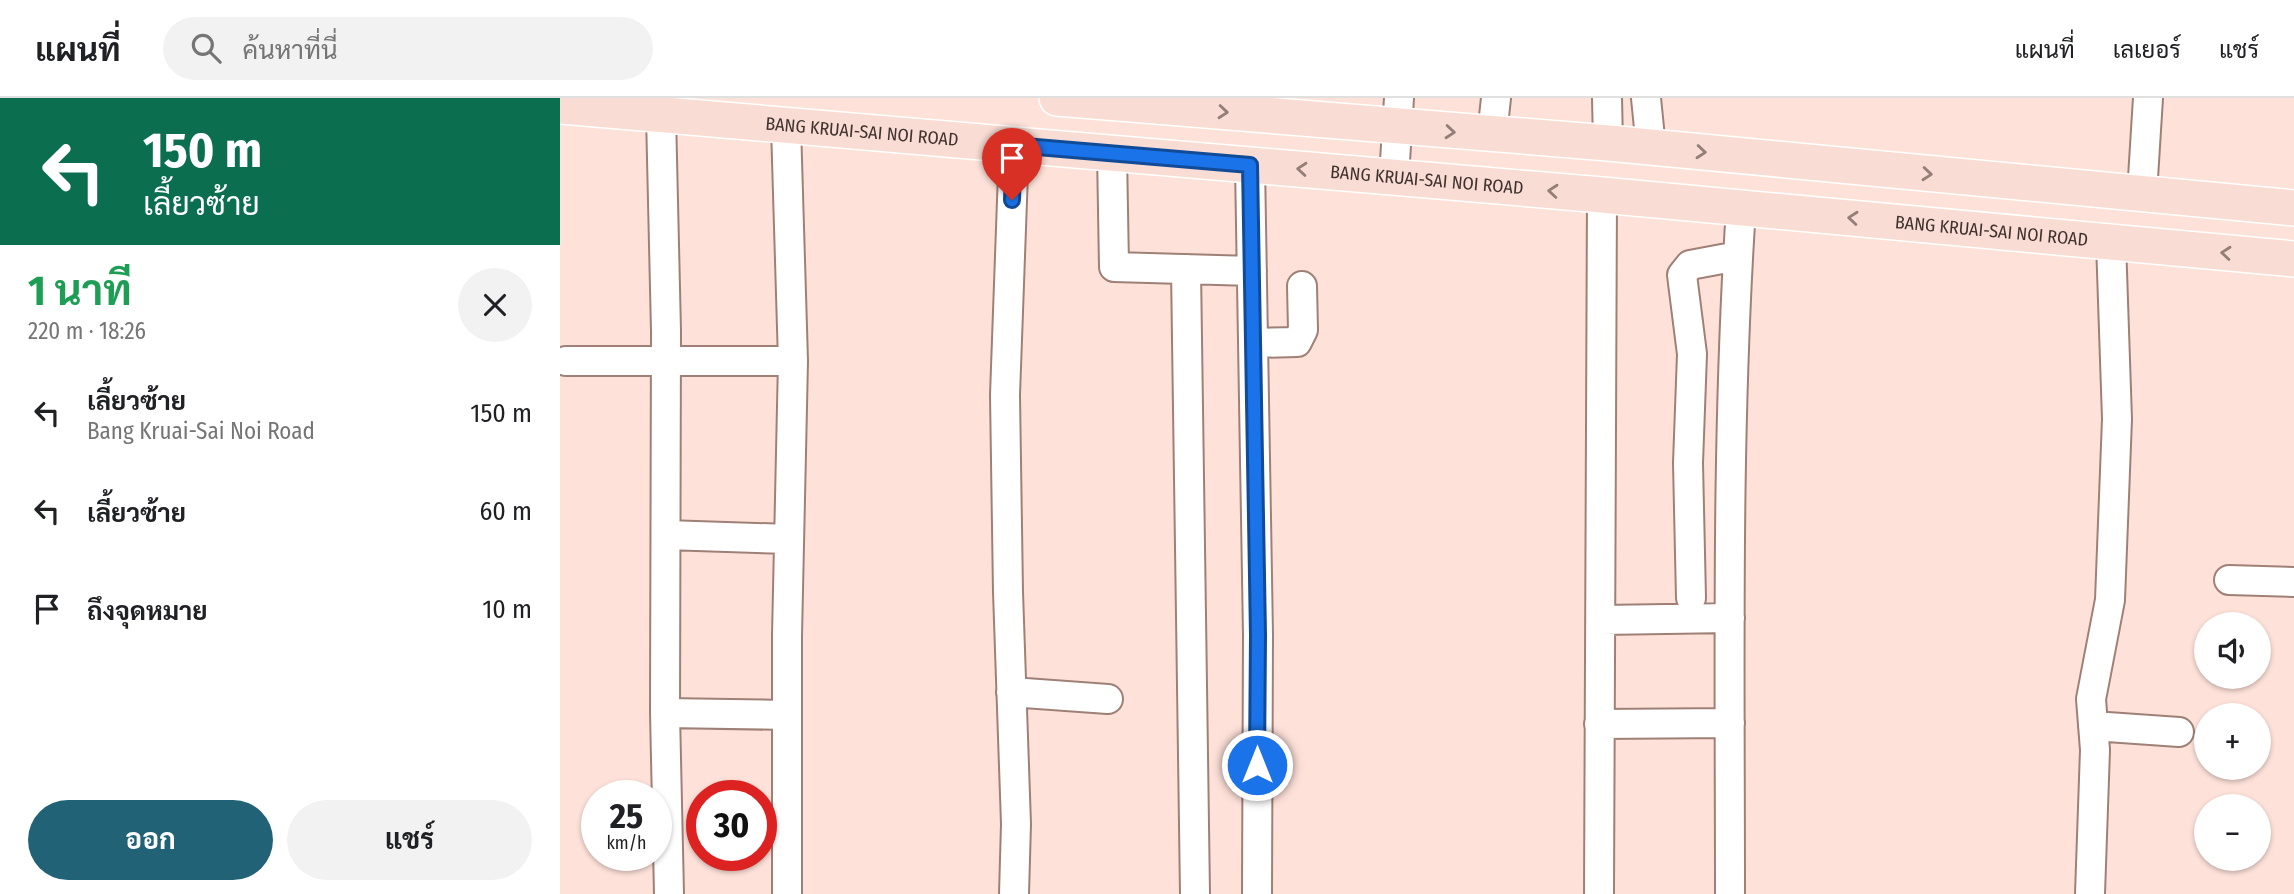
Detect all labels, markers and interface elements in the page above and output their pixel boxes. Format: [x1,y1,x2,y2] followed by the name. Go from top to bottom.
[163,17,653,80] search box
[187,29,225,67] icon: search
[35,30,121,70] text: แผนที่
[243,35,338,66] text: ค้นหาที่นี่
[2015,36,2075,64] text: แผนที่
[2113,36,2181,64] text: เลเยอร์
[2219,36,2259,64] text: แชร์
[1218,104,1229,119] one-way arrow
[764,113,959,151] street label: BANG KRUAI-SAI NOI ROAD
[143,121,262,180] text: 150 m
[1444,124,1455,139] one-way arrow
[28,126,119,217] icon: left
[982,128,1042,200] pin
[993,139,1031,177] icon: arrive
[1695,145,1706,160] one-way arrow
[1329,161,1524,199] street label: BANG KRUAI-SAI NOI ROAD
[1297,162,1308,177] one-way arrow
[1921,166,1933,181] one-way arrow
[1548,184,1559,199] one-way arrow
[143,185,260,223] text: เลี้ยวซ้าย
[1847,211,1858,226] one-way arrow
[1894,211,2089,251] street label: BANG KRUAI-SAI NOI ROAD
[2220,246,2231,261] one-way arrow
[28,266,132,316] text: 1 นาที
[458,268,532,342] button: close
[28,317,146,345] text: 220 m · 18:26
[87,386,186,417] text: เลี้ยวซ้าย
[28,394,66,432] icon: left
[470,398,532,429] text: 150 m
[87,417,315,445] text: Bang Kruai-Sai Noi Road
[28,492,66,530] icon: left
[479,496,532,527] text: 60 m
[87,498,186,529] text: เลี้ยวซ้าย
[28,590,66,628] icon: arrive
[482,594,532,625] text: 10 m
[87,596,208,627] text: ถึงจุดหมาย
[2194,612,2271,871] map controls
[2194,612,2271,689] button: sound
[2194,703,2271,780] button: +
[1220,728,1294,802] position arrow
[686,780,777,871] speed limit sign: 30
[2194,794,2271,871] button: −
[610,795,643,837] text: 25
[28,800,273,880] button: ออก
[287,800,532,880] button: แชร์
[606,832,647,854] text: km/h

